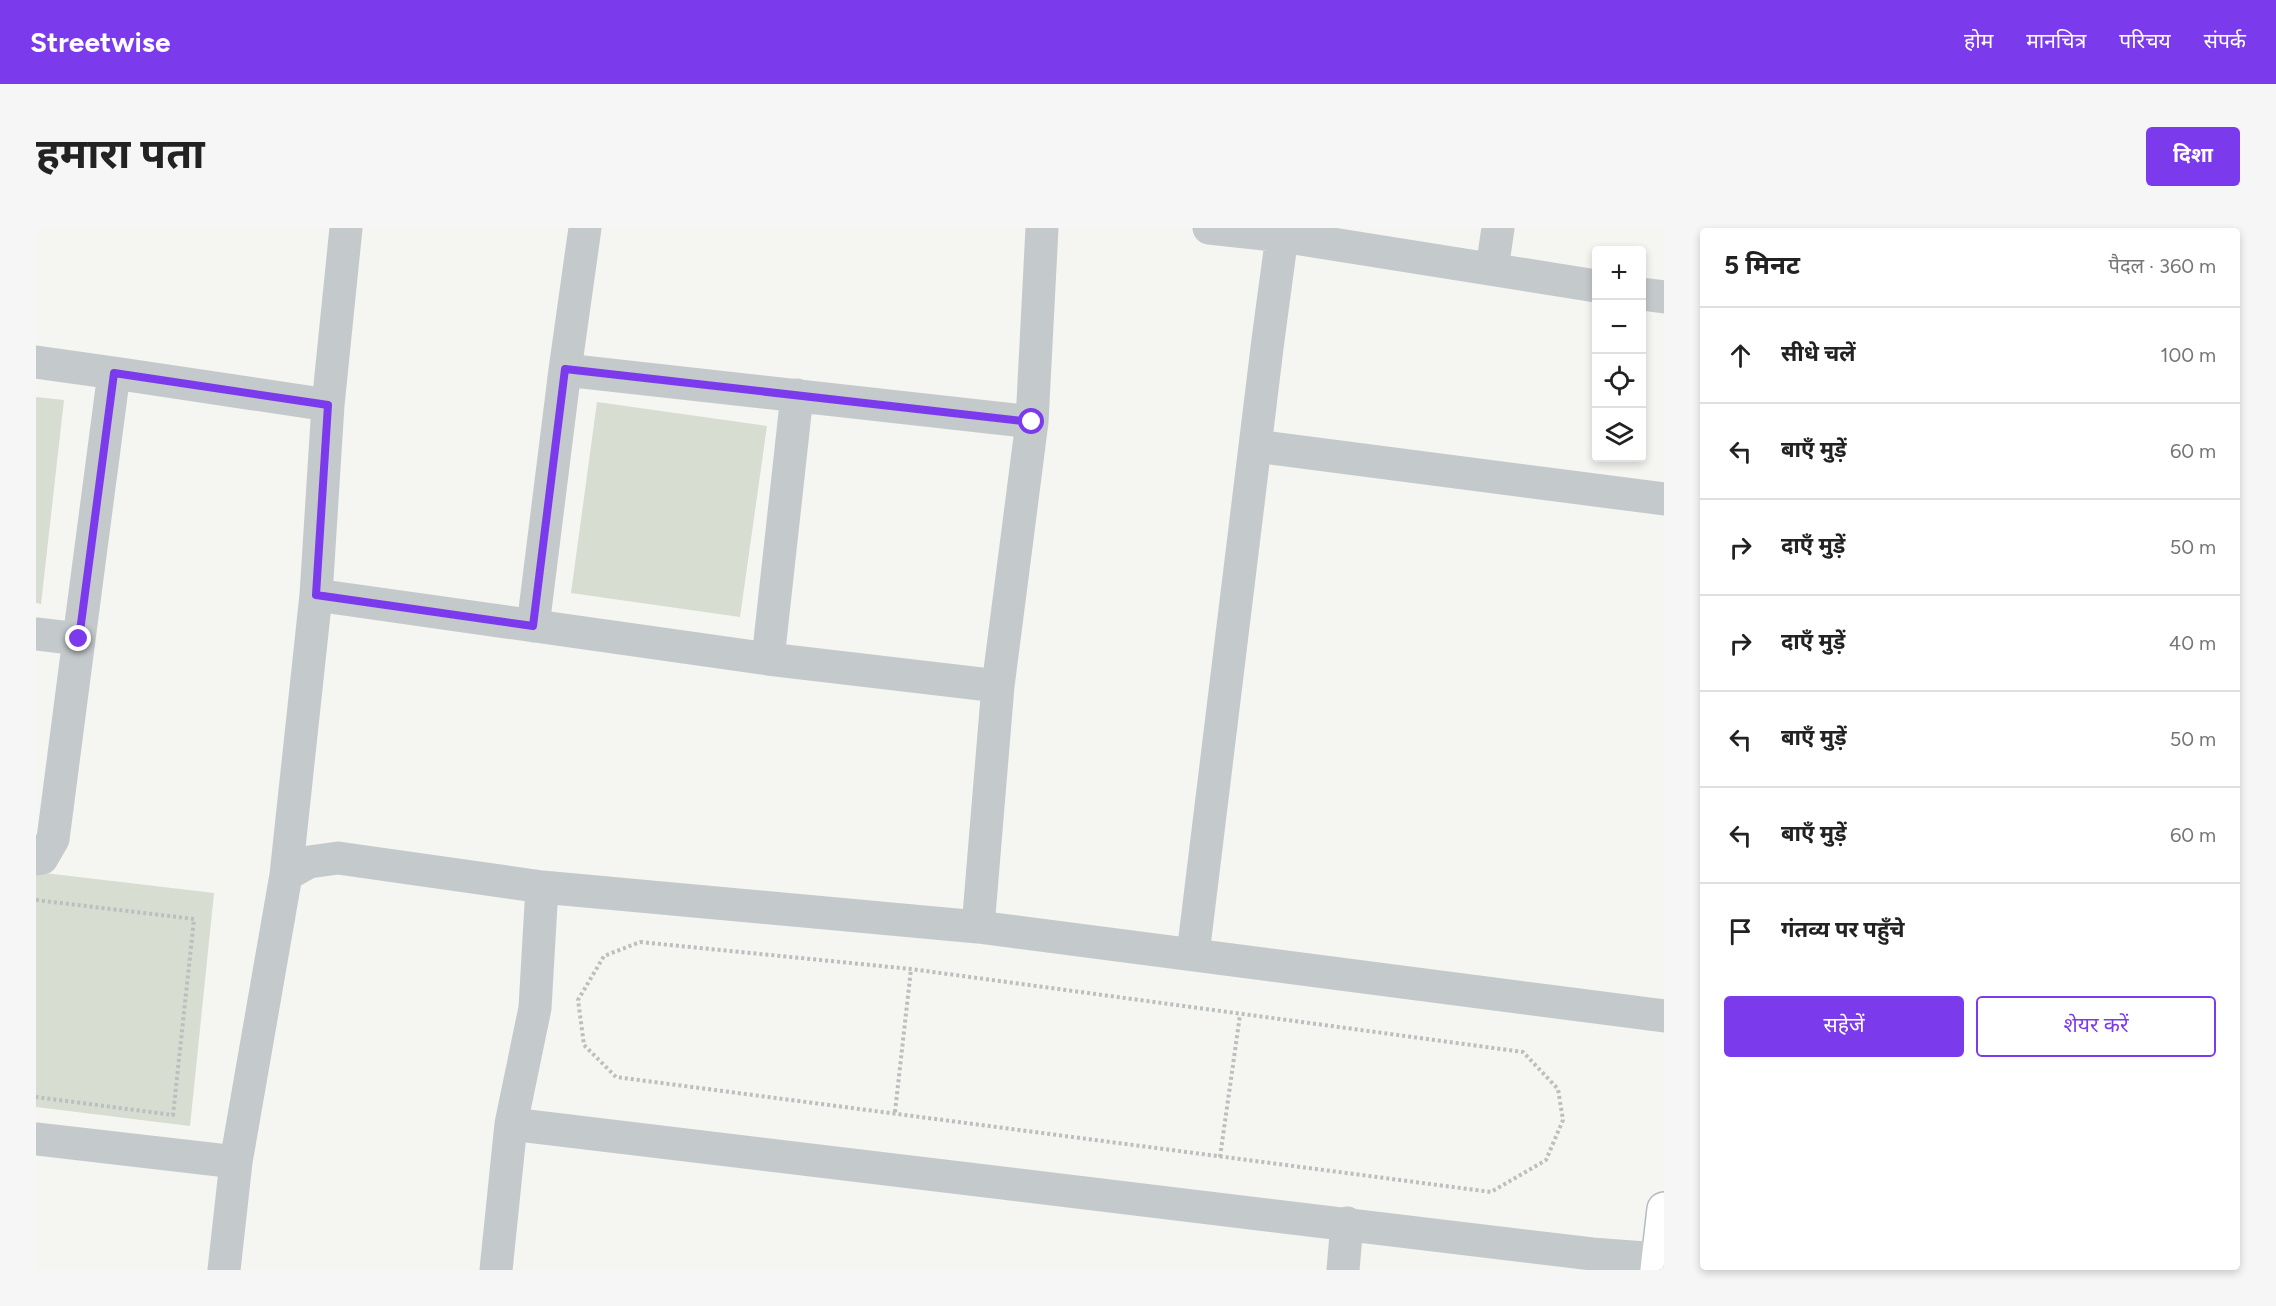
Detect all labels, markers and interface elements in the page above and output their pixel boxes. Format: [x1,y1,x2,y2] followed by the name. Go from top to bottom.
[30,25,170,59] text: Streetwise
[1964,28,1993,53] text: होम
[2026,28,2086,53] text: मानचित्र
[2119,28,2171,53] text: परिचय
[2204,28,2246,53] text: संपर्क
[2146,127,2240,186] button: दिशा
[36,128,205,179] text: हमारा पता
[1592,246,1646,462] map controls
[1592,246,1646,300] button: +
[1724,249,1800,281] text: 5 मिनट
[2109,254,2216,278] text: पैदल · 360 m
[1592,300,1646,354] button: −
[1724,339,1757,372] icon: ahead
[1781,340,1856,367] text: सीधे चलें
[2160,343,2216,367] text: 100 m
[1592,354,1646,408] button: locate
[1018,408,1044,434] route start
[1592,408,1646,462] button: layers
[1724,435,1757,468] icon: left
[1781,436,1847,463] text: बाएँ मुड़ें
[2170,439,2216,463] text: 60 m
[1724,531,1757,564] icon: right
[1781,532,1845,559] text: दाएँ मुड़ें
[2170,535,2216,559] text: 50 m
[65,625,91,651] route end
[1724,627,1757,660] icon: right
[1781,628,1845,655] text: दाएँ मुड़ें
[2169,631,2216,655] text: 40 m
[1724,723,1757,756] icon: left
[1781,724,1847,751] text: बाएँ मुड़ें
[2170,727,2216,751] text: 50 m
[1724,819,1757,852] icon: left
[1781,820,1847,847] text: बाएँ मुड़ें
[2170,823,2216,847] text: 60 m
[1724,915,1757,948] icon: arrive
[1781,916,1905,943] text: गंतव्य पर पहुँचे
[1724,996,1964,1057] button: सहेजें
[1976,996,2216,1057] button: शेयर करें

